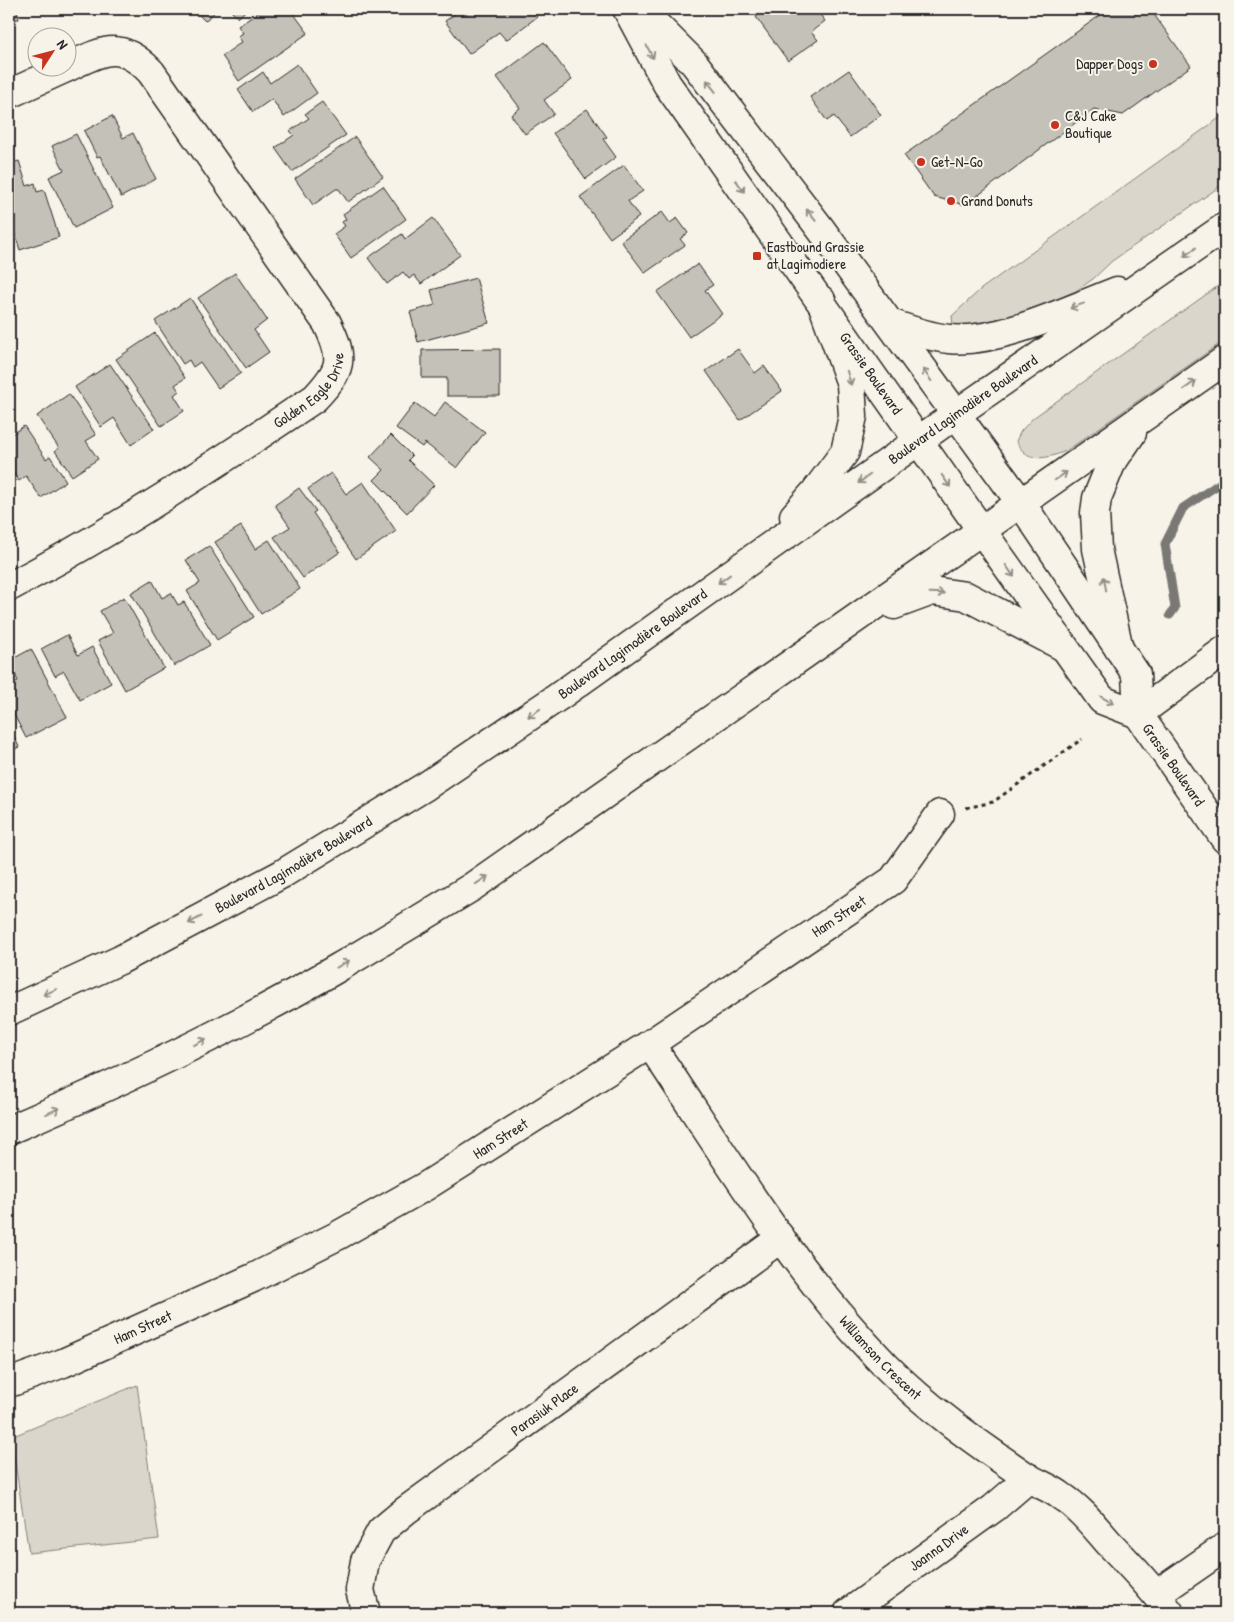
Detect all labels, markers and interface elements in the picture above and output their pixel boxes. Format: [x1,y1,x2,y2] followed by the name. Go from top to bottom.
[28,28,78,78] north arrow
[53,35,73,53] text: N
[645,44,655,59] one-way arrow
[1076,53,1143,74] place label: Dapper Dogs
[1147,58,1159,70] marker: Dapper Dogs
[706,80,717,93] one-way arrow
[1065,105,1116,143] place label: C&J Cake Boutique
[1049,119,1061,131] marker: C&J Cake Boutique
[931,151,983,172] place label: Get-N-Go
[915,156,927,168] marker: Get-N-Go
[735,179,745,193] one-way arrow
[961,190,1033,211] place label: Grand Donuts
[945,195,957,207] marker: Grand Donuts
[805,209,816,222] one-way arrow
[767,236,865,274] place label: Eastbound Grassie at Lagimodiere
[1184,247,1198,257] one-way arrow
[751,250,763,262] marker: Eastbound Grassie at Lagimodiere
[1070,302,1085,311] one-way arrow
[835,328,908,419] street label: Grassie Boulevard
[884,349,1042,469] street label: Boulevard Lagimodière Boulevard
[269,353,348,433] street label: Golden Eagle Drive
[922,368,932,382] one-way arrow
[845,370,854,386] one-way arrow
[1183,380,1197,390] one-way arrow
[1054,471,1068,481] one-way arrow
[857,474,871,484] one-way arrow
[941,474,951,488] one-way arrow
[1005,564,1015,578] one-way arrow
[717,573,731,584] one-way arrow
[1099,577,1109,593] one-way arrow
[554,583,711,704] street label: Boulevard Lagimodière Boulevard
[928,588,944,598] one-way arrow
[1100,695,1114,706] one-way arrow
[527,708,541,718] one-way arrow
[1138,719,1210,810] street label: Grassie Boulevard
[211,811,376,918] street label: Boulevard Lagimodière Boulevard
[475,875,489,885] one-way arrow
[807,890,871,942] street label: Ham Street
[188,915,203,925] one-way arrow
[335,959,350,968] one-way arrow
[43,988,58,997] one-way arrow
[193,1037,208,1047] one-way arrow
[45,1105,60,1115] one-way arrow
[469,1113,533,1164] street label: Ham Street
[110,1304,176,1349] street label: Ham Street
[835,1311,927,1405] street label: Williamson Crescent
[506,1378,582,1441] street label: Parasiuk Place
[905,1519,973,1576] street label: Joanna Drive

